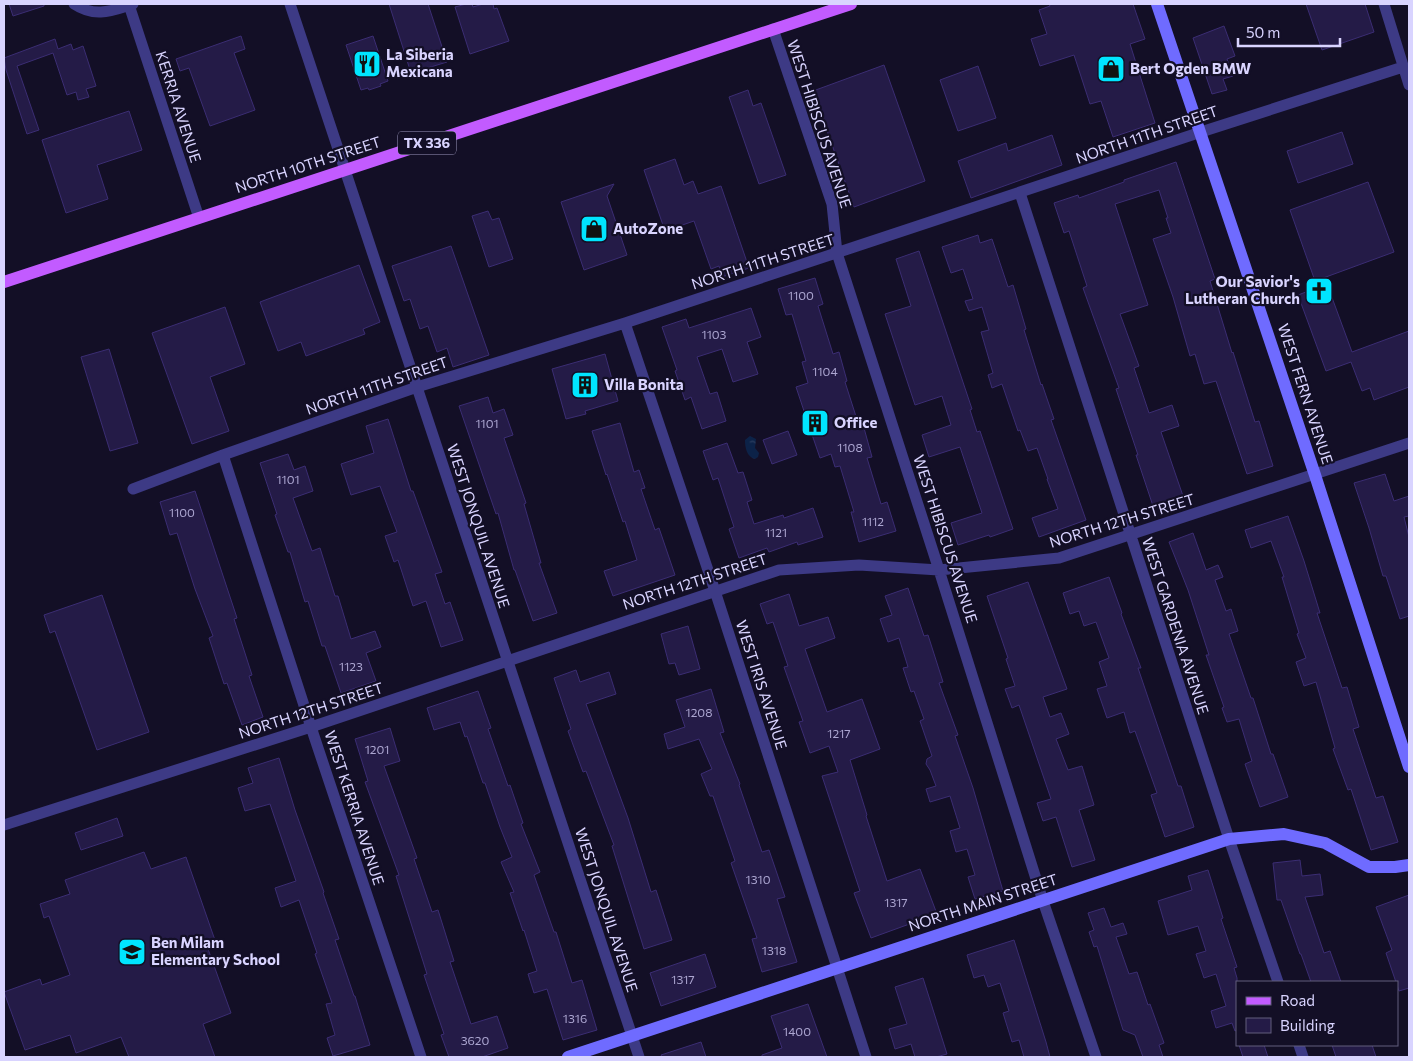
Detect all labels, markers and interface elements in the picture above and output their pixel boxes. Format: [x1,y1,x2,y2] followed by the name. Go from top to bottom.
[1238,15,1340,47] scale bar
[1246,23,1280,41] text: 50 m
[784,37,856,210] street label: WEST HIBISCUS AVENUE
[386,45,454,80] place label: La Siberia Mexicana
[152,49,205,165] street label: KERRIA AVENUE
[352,49,382,79] restaurant icon: La Siberia Mexicana
[1096,54,1126,84] shop icon: Bert Ogden BMW
[1130,59,1252,77] place label: Bert Ogden BMW
[1073,101,1221,167] street label: NORTH 11TH STREET
[233,132,383,196] street label: NORTH 10TH STREET
[398,132,456,154] road number: TX 336
[579,214,609,244] shop icon: AutoZone
[613,219,683,237] place label: AutoZone
[689,229,837,293] street label: NORTH 11TH STREET
[1185,272,1300,307] place label: Our Savior's Lutheran Church
[1304,276,1334,306] church icon: Our Savior's Lutheran Church
[788,288,814,302] house number: 1100
[1275,321,1337,466] street label: WEST FERN AVENUE
[702,327,727,341] house number: 1103
[303,352,451,418] street label: NORTH 11TH STREET
[812,364,838,378] house number: 1104
[570,370,600,400] building icon: Villa Bonita
[604,375,684,393] place label: Villa Bonita
[800,408,830,438] building icon: Office
[834,413,878,431] place label: Office
[475,416,499,430] house number: 1101
[837,440,863,454] house number: 1108
[444,441,514,610] street label: WEST JONQUIL AVENUE
[910,452,982,625] street label: WEST HIBISCUS AVENUE
[276,472,300,486] house number: 1101
[1047,489,1197,551] street label: NORTH 12TH STREET
[169,505,195,519] house number: 1100
[862,514,884,528] house number: 1112
[765,525,787,539] house number: 1121
[1139,535,1213,717] street label: WEST GARDENIA AVENUE
[620,549,770,613] street label: NORTH 12TH STREET
[733,618,791,752] street label: WEST IRIS AVENUE
[339,659,363,673] house number: 1123
[236,678,386,742] street label: NORTH 12TH STREET
[686,705,712,719] house number: 1208
[827,726,851,740] house number: 1217
[321,728,388,887] street label: WEST KERRIA AVENUE
[365,742,389,756] house number: 1201
[572,825,642,994] street label: WEST JONQUIL AVENUE
[906,869,1060,935] street label: NORTH MAIN STREET
[746,872,771,886] house number: 1310
[884,895,908,909] house number: 1317
[151,933,280,968] place label: Ben Milam Elementary School
[117,937,147,967] school or university icon: Ben Milam Elementary School
[762,943,786,957] house number: 1318
[671,972,695,986] house number: 1317
[1236,981,1398,1046] legend
[1280,991,1315,1009] text: Road
[563,1011,587,1025] house number: 1316
[1280,1016,1335,1034] text: Building
[783,1024,811,1038] house number: 1400
[461,1033,489,1047] house number: 3620

